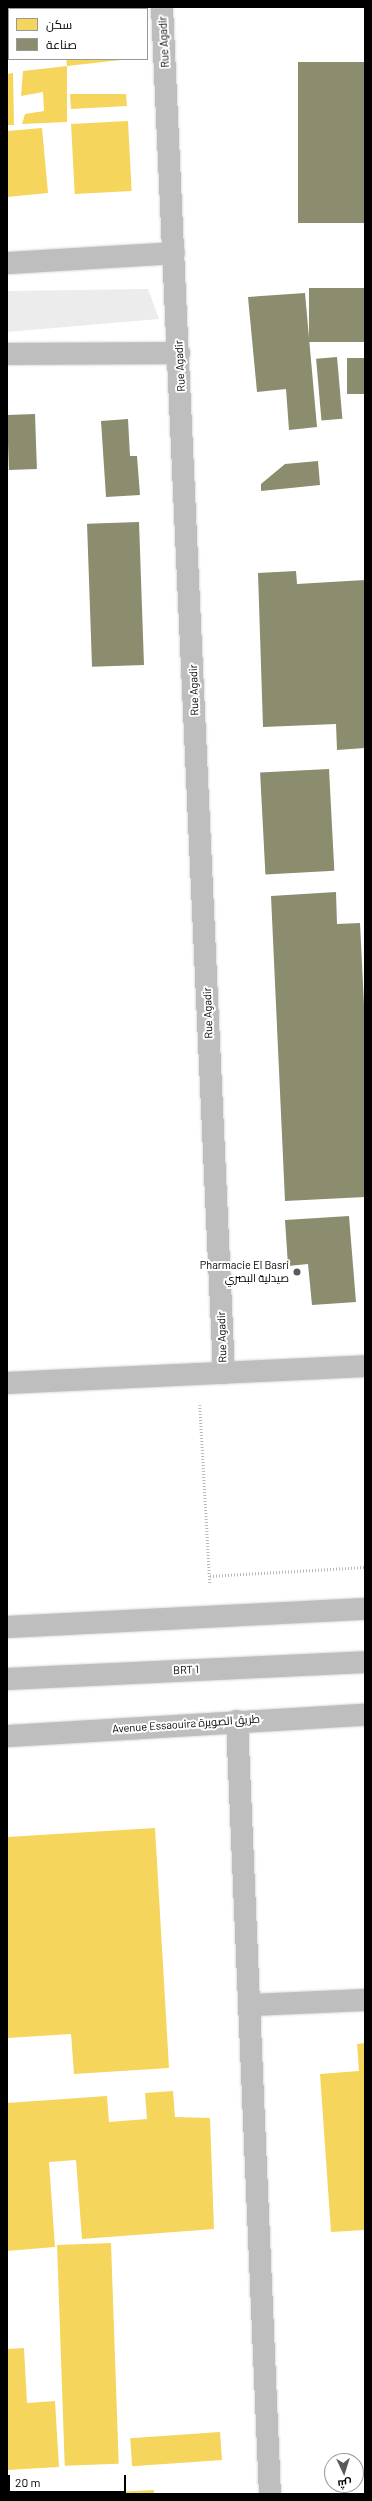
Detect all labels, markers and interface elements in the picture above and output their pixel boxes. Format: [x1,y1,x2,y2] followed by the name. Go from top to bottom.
[8,8,148,60] legend
[156,16,172,68] street label: Rue Agadir
[46,17,72,31] text: سكن
[46,37,77,51] text: صناعة
[172,340,188,392] street label: Rue Agadir
[187,664,201,716] street label: Rue Agadir
[201,987,215,1039] street label: Rue Agadir
[200,1259,289,1285] place label: Pharmacie El Basri صيدلية البصري
[292,1267,302,1277] marker: Pharmacie El Basri صيدلية البصري
[215,1311,229,1363] street label: Rue Agadir
[173,1663,199,1677] street label: BRT 1
[112,1712,260,1736] street label: Avenue Essaouira طريق الصويرة
[324,2453,364,2493] north arrow
[10,2467,128,2493] scale bar
[15,2475,41,2489] text: 20 m
[337,2477,352,2491] text: ش

